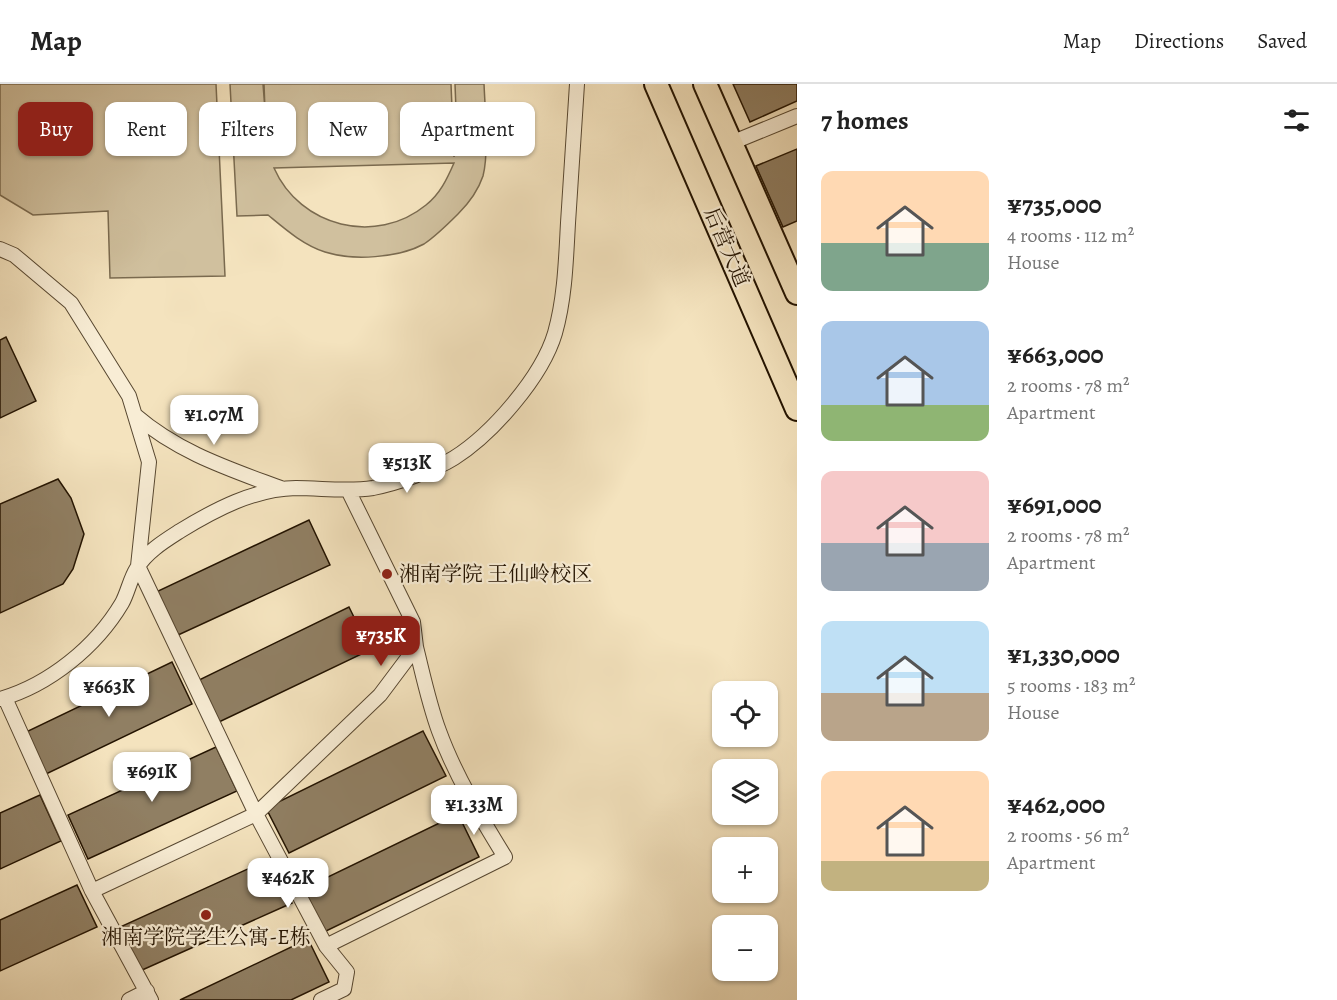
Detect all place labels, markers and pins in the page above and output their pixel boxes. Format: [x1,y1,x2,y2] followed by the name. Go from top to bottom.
[165,395,263,446] pin: ¥1.07M
[365,443,449,494] pin: ¥513K
[399,560,592,588] place label: 湘南学院 王仙岭校区
[380,567,394,581] marker: 湘南学院 王仙岭校区
[339,616,423,667] pin: ¥735K
[67,667,151,718] pin: ¥663K
[110,752,194,803] pin: ¥691K
[425,785,523,836] pin: ¥1.33M
[246,858,330,909] pin: ¥462K
[199,908,213,922] marker: 湘南学院学生公寓-E栋
[101,923,311,951] place label: 湘南学院学生公寓-E栋

